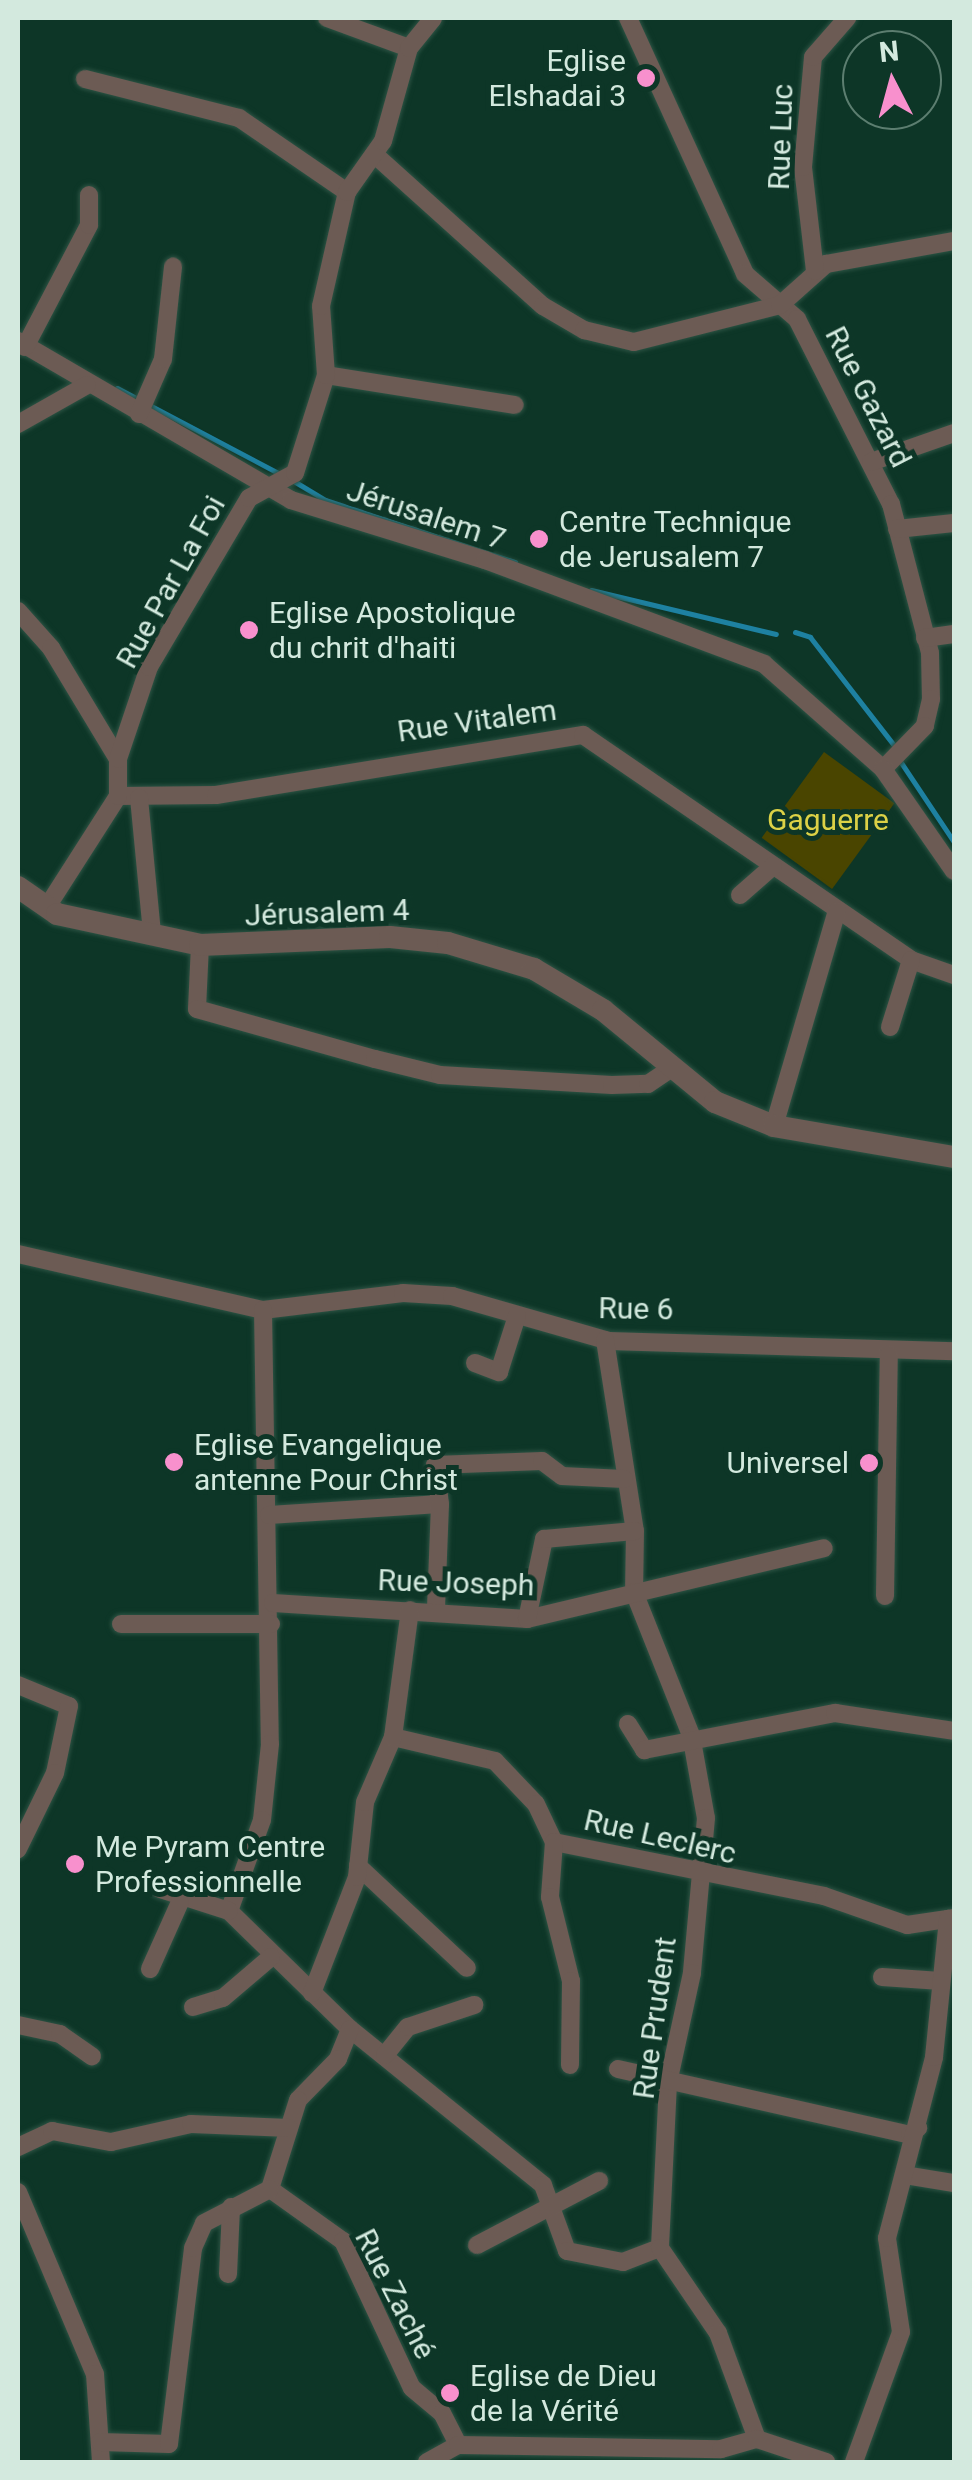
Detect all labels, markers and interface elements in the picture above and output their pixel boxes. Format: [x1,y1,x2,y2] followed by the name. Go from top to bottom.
[842,30,942,130] north arrow
[877,34,901,69] text: N
[488,43,626,114] place label: Eglise Elshadai 3
[635,67,657,89] marker: Eglise Elshadai 3
[761,83,801,191] street label: Rue Luc
[817,321,919,473] street label: Rue Gazard
[342,472,510,558] street label: Jérusalem 7
[109,489,233,675] street label: Rue Par La Foi
[559,504,792,574] place label: Centre Technique de Jerusalem 7
[528,528,550,550] marker: Centre Technique de Jerusalem 7
[269,595,516,666] place label: Eglise Apostolique du chrit d'haiti
[238,619,260,641] marker: Eglise Apostolique du chrit d'haiti
[395,692,559,750] street label: Rue Vitalem
[767,802,889,838] park label: Gaguerre
[244,892,410,934] street label: Jérusalem 4
[598,1290,674,1328] street label: Rue 6
[194,1427,458,1498] place label: Eglise Evangelique antenne Pour Christ
[727,1445,849,1481] place label: Universel
[163,1451,185,1473] marker: Eglise Evangelique antenne Pour Christ
[858,1452,880,1474] marker: Universel
[377,1562,535,1604] street label: Rue Joseph
[580,1802,740,1872] street label: Rue Leclerc
[95,1829,325,1900] place label: Me Pyram Centre Professionnelle
[64,1853,86,1875] marker: Me Pyram Centre Professionnelle
[626,1935,684,2101] street label: Rue Prudent
[347,2223,443,2365] street label: Rue Zaché
[470,2358,657,2428] place label: Eglise de Dieu de la Vérité
[439,2382,461,2404] marker: Eglise de Dieu de la Vérité

